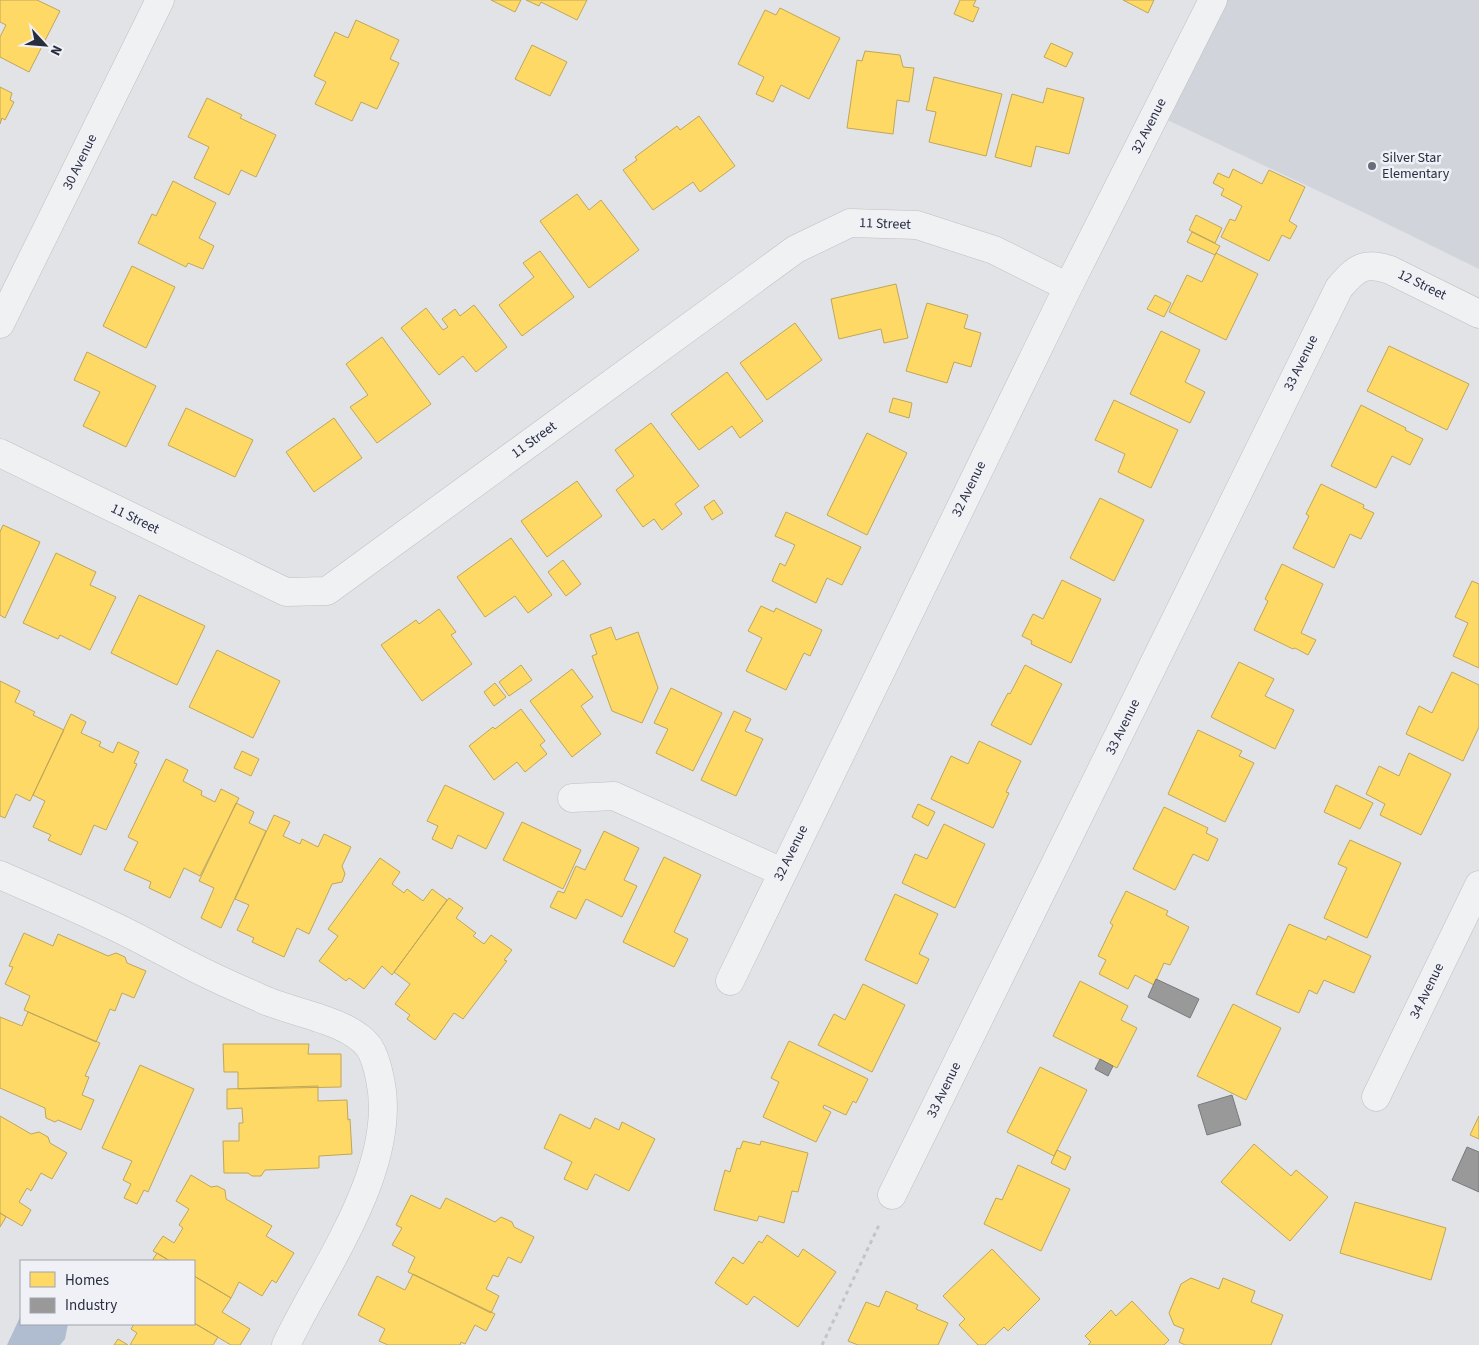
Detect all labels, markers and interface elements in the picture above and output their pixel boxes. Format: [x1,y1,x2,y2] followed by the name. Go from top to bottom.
[20,20,70,70] north arrow
[45,42,67,59] text: N
[1126,95,1172,157] street label: 32 Avenue
[58,131,102,193] street label: 30 Avenue
[1382,148,1450,184] place label: Silver Star Elementary
[1366,160,1378,172] marker: Silver Star Elementary
[859,213,911,235] street label: 11 Street
[1394,265,1450,305] street label: 12 Street
[1279,332,1323,394] street label: 33 Avenue
[507,417,561,463] street label: 11 Street
[947,458,991,520] street label: 32 Avenue
[107,499,163,539] street label: 11 Street
[1101,696,1145,758] street label: 33 Avenue
[769,822,813,884] street label: 32 Avenue
[1405,960,1449,1022] street label: 34 Avenue
[922,1059,966,1121] street label: 33 Avenue
[20,1260,195,1325] legend
[65,1270,109,1291] text: Homes
[65,1295,117,1316] text: Industry

